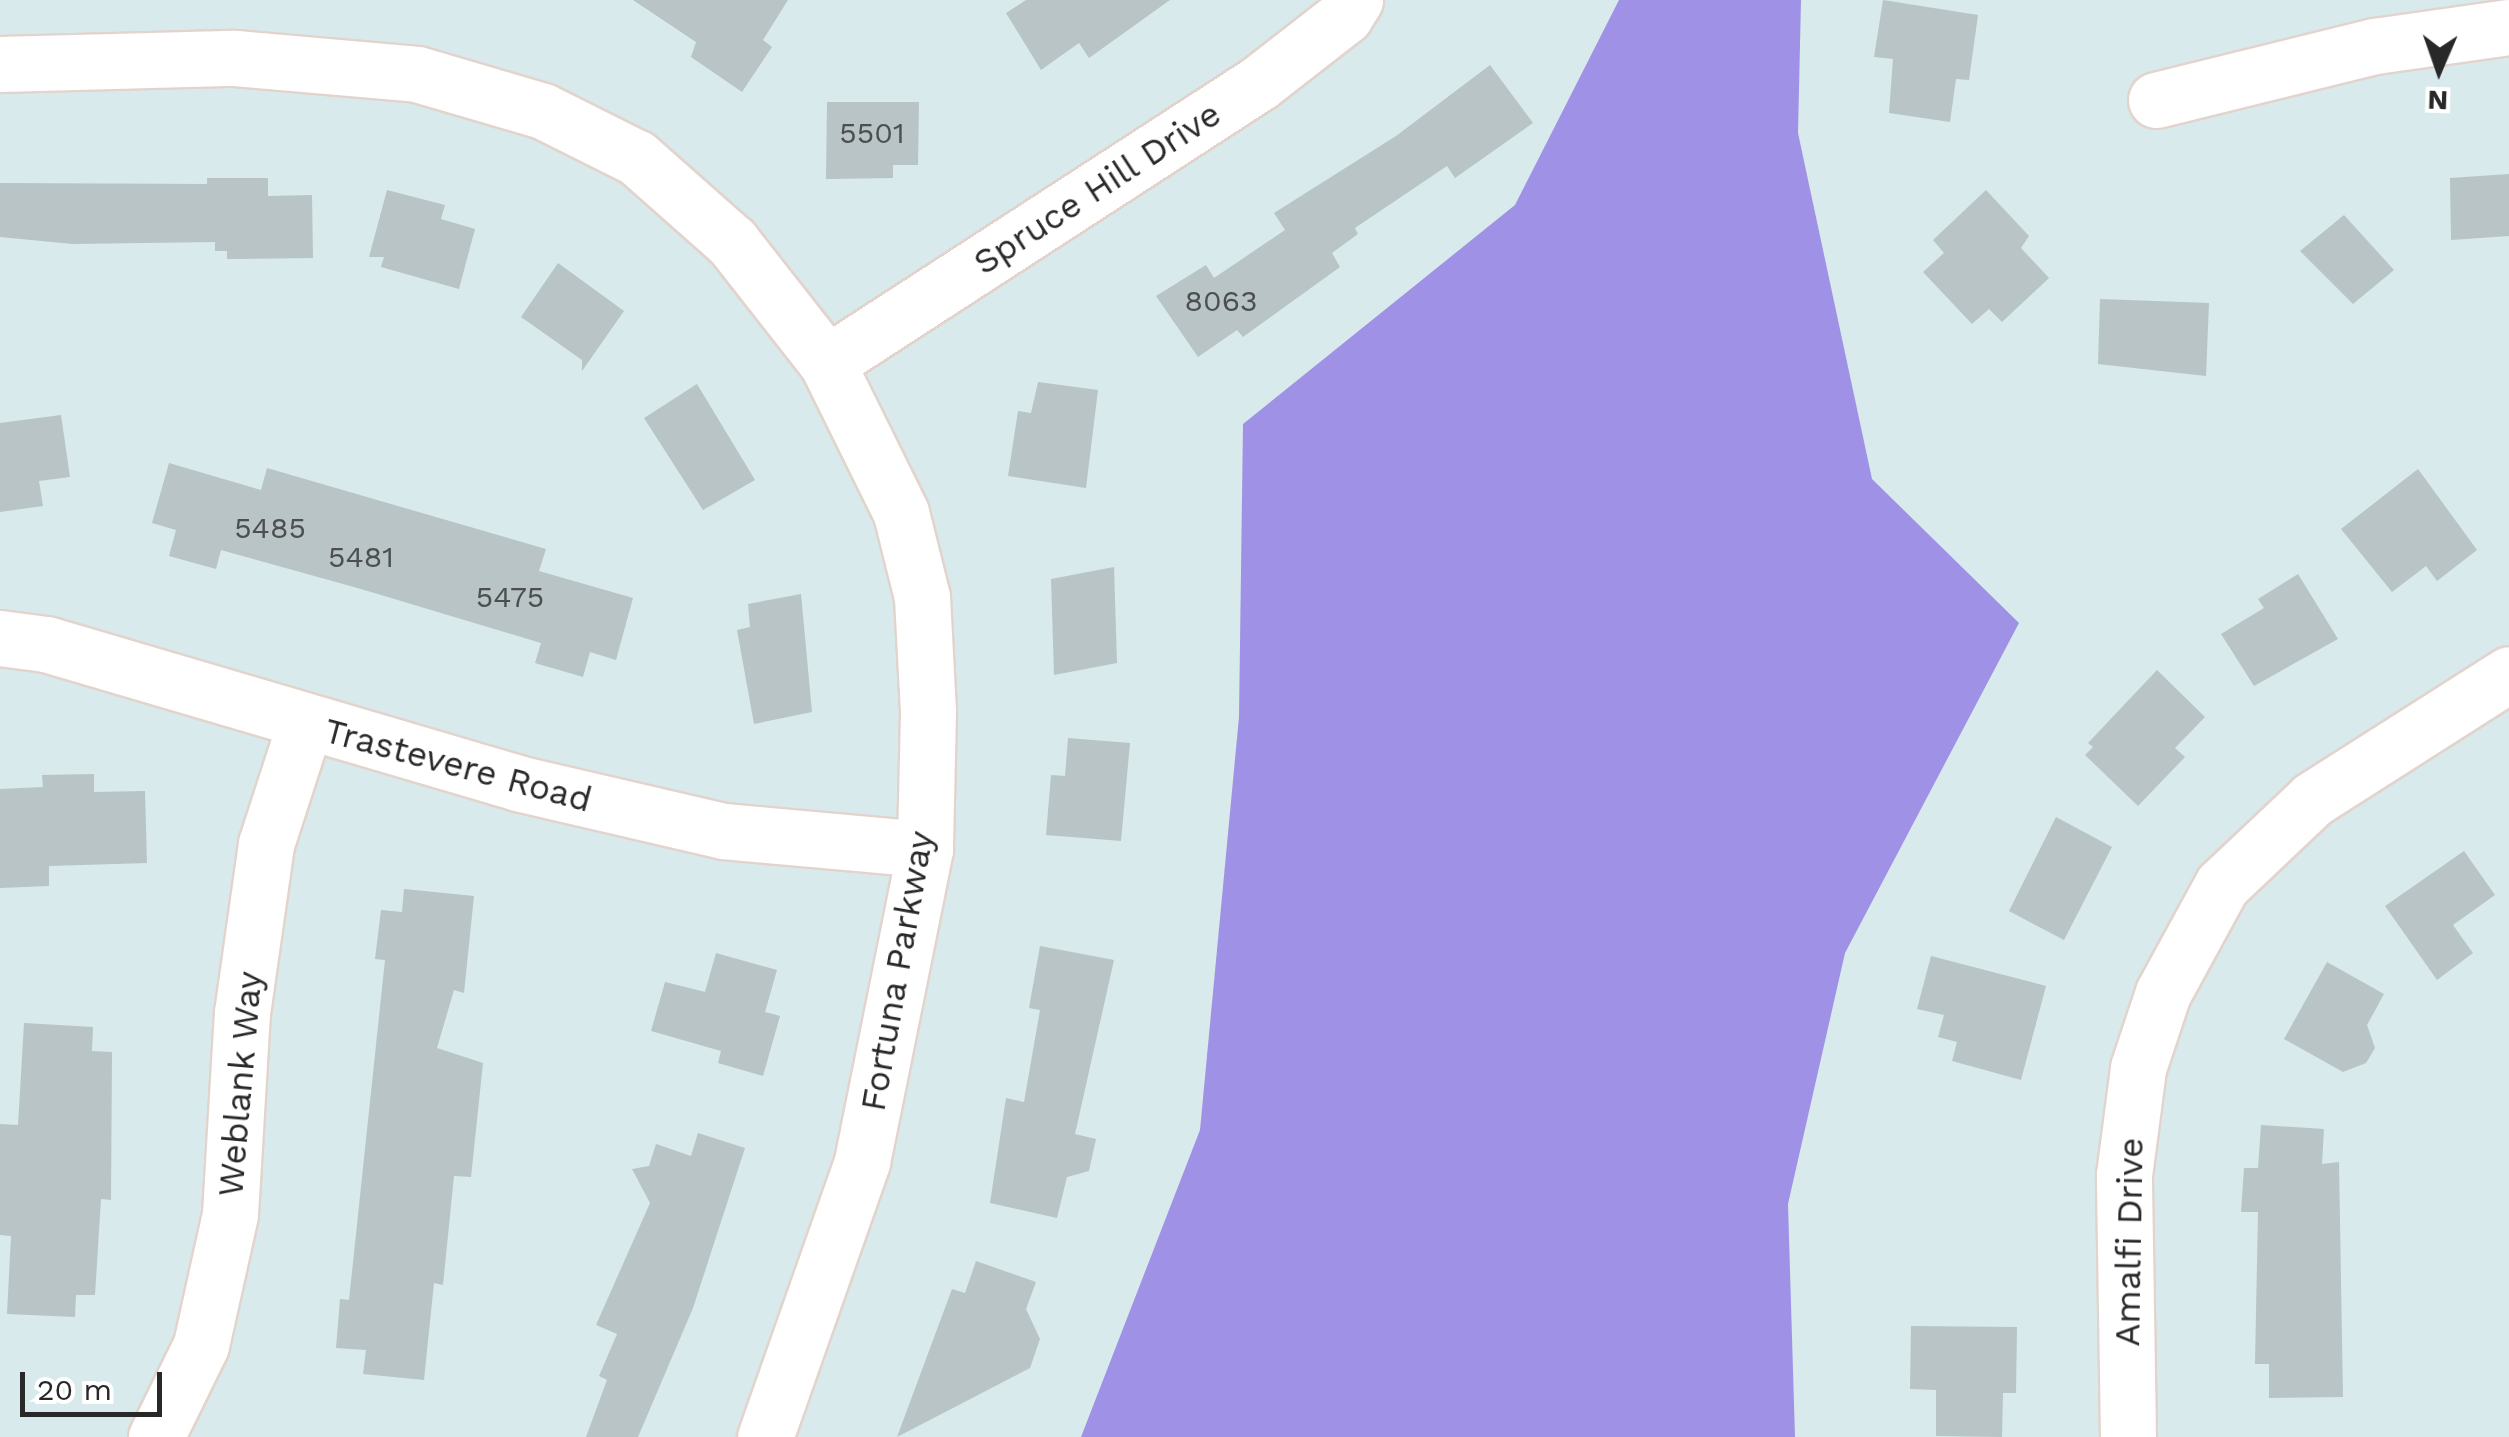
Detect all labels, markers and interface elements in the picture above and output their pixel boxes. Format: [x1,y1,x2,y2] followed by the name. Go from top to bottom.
[2389,20,2489,120] north arrow
[2427,84,2449,117] text: N
[965,92,1229,284] street label: Spruce Hill Drive
[839,115,905,151] house number: 5501
[1185,283,1257,319] house number: 8063
[234,510,306,546] house number: 5485
[328,539,394,575] house number: 5481
[476,579,544,615] house number: 5475
[320,709,596,821] street label: Trastevere Road
[852,827,942,1115] street label: Fortuna Parkway
[209,969,271,1199] street label: Weblank Way
[2106,1137,2152,1347] street label: Amalfi Drive
[25,1352,168,1414] scale bar
[37,1372,112,1407] text: 20 m

